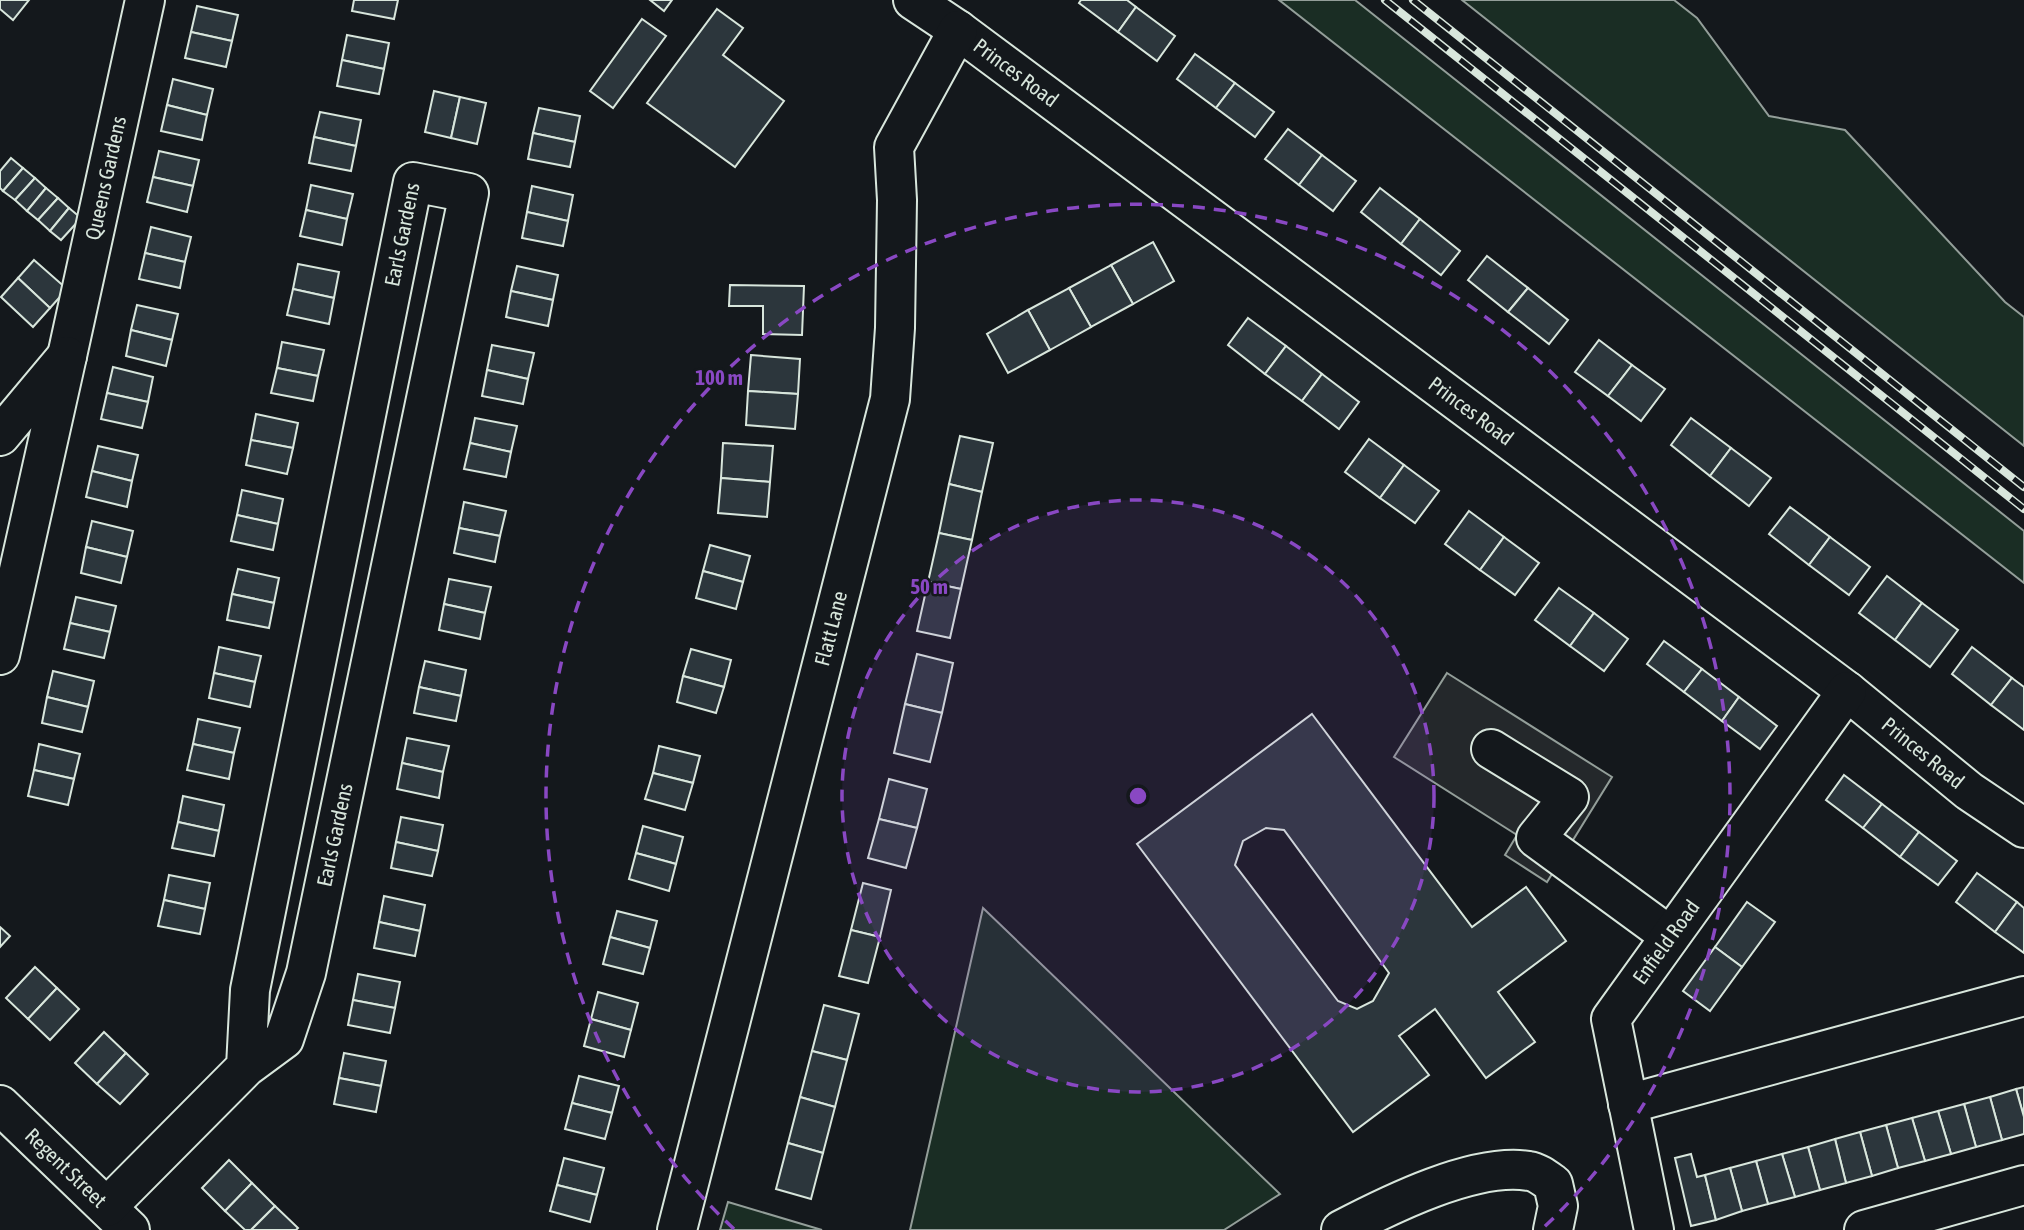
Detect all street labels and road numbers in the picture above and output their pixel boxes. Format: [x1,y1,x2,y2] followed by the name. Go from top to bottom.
[969,33,1063,111] street label: Princes Road
[80,114,130,242] street label: Queens Gardens
[379,181,424,288] street label: Earls Gardens
[1424,371,1518,450] street label: Princes Road
[809,588,851,668] street label: Flatt Lane
[1878,712,1970,793] street label: Princes Road
[311,781,357,889] street label: Earls Gardens
[1627,895,1704,988] street label: Enfield Road
[21,1123,112,1212] street label: Regent Street

